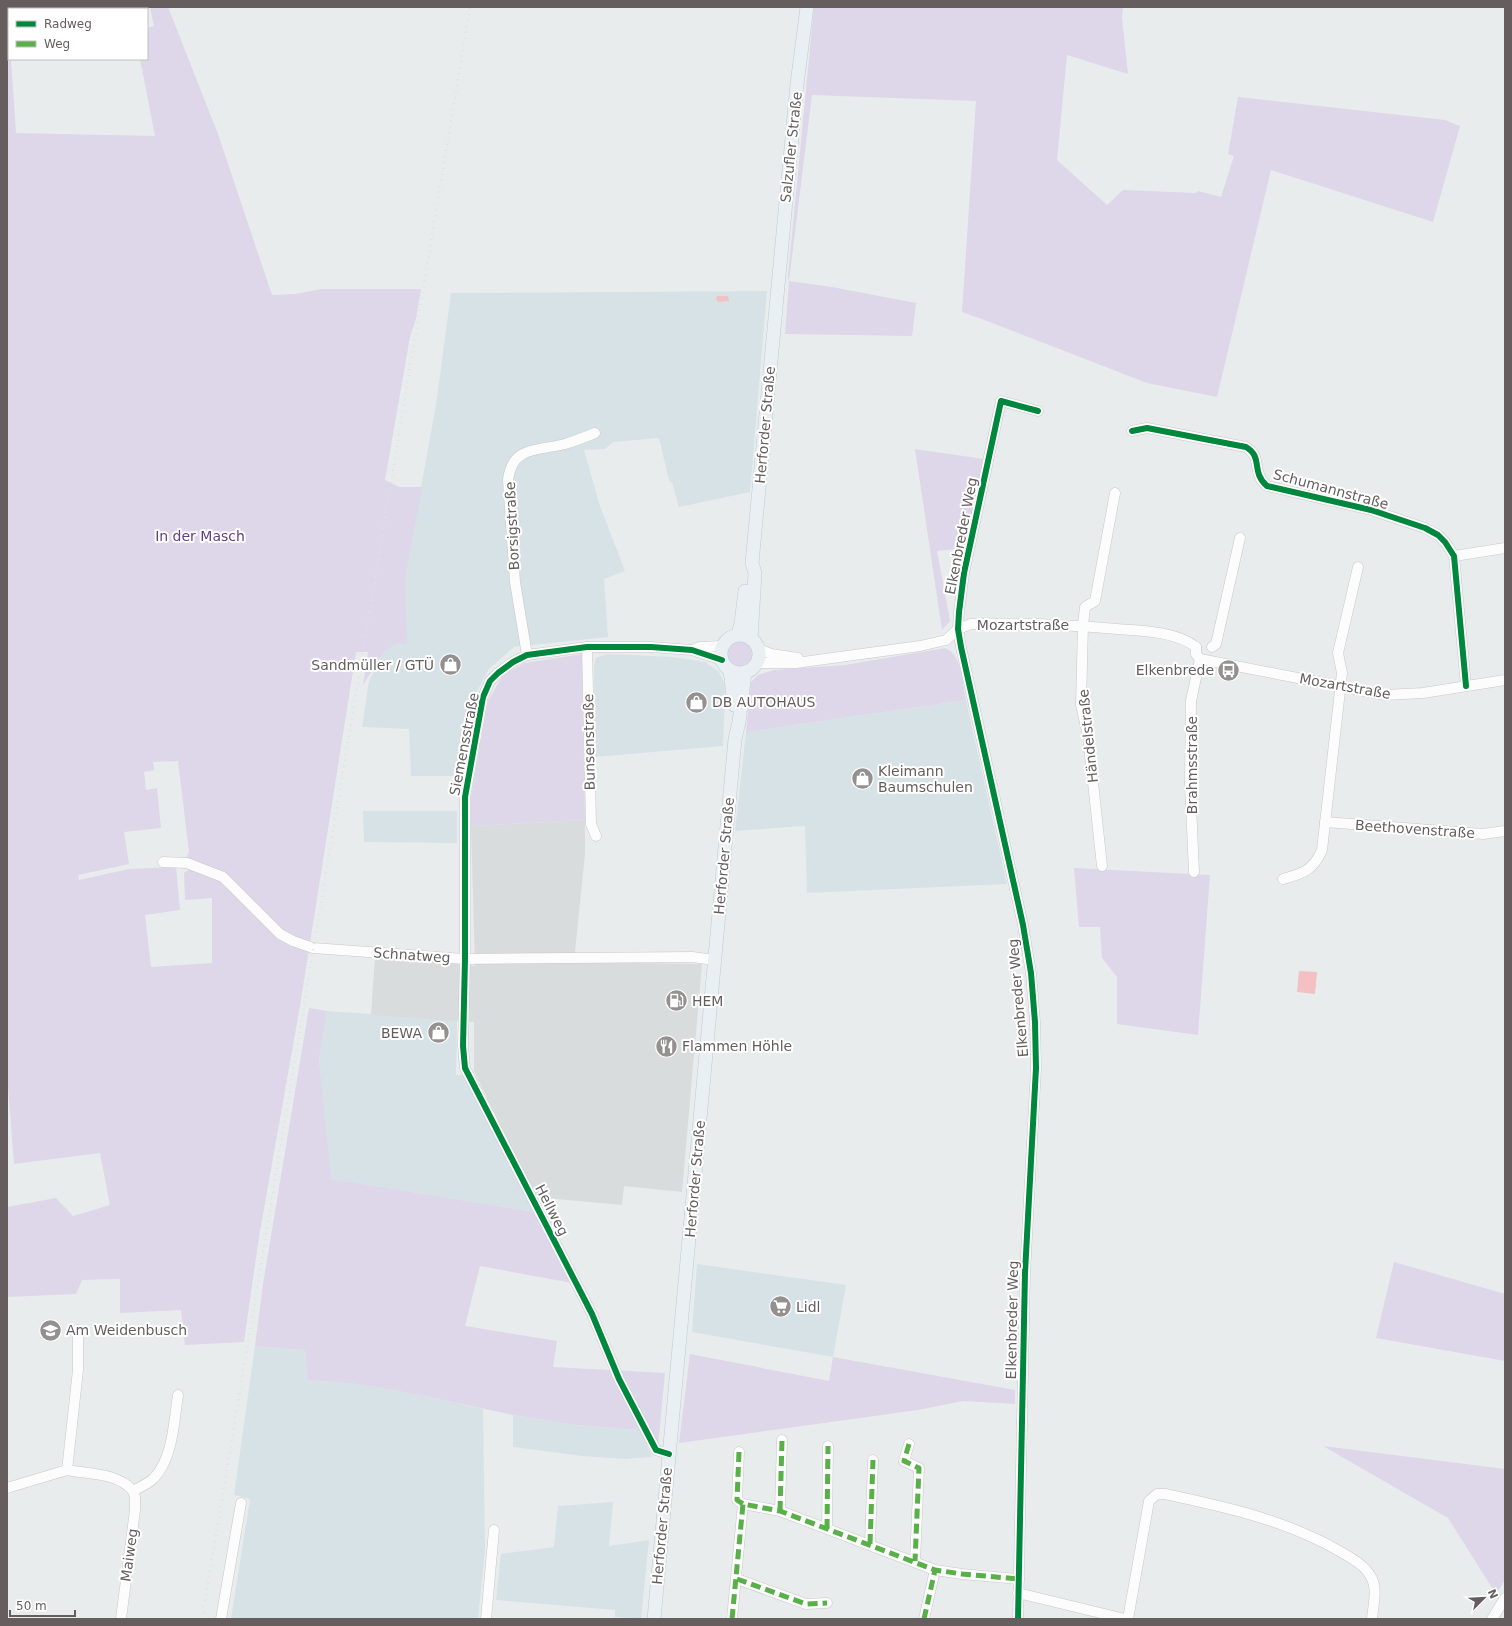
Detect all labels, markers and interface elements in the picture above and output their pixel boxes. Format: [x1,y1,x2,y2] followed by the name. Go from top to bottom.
[8,8,148,60] legend
[44,17,92,31] text: Radweg
[44,37,70,51] text: Weg
[777,91,805,203] street label: Salzufler Straße
[752,366,778,484] street label: Herforder Straße
[1272,466,1390,512] street label: Schumannstraße
[942,476,980,596] street label: Elkenbreder Weg
[502,481,522,571] street label: Borsigstraße
[155,528,245,544] park label: In der Masch
[977,617,1069,633] street label: Mozartstraße
[437,652,463,678] shop icon: Sandmüller / GTÜ
[311,656,434,673] place label: Sandmüller / GTÜ
[1216,657,1242,683] bus stop icon: Elkenbrede
[1136,662,1214,678] place label: Elkenbrede
[1298,670,1392,702] street label: Mozartstraße
[1075,688,1101,784] street label: Händelstraße
[684,689,710,715] shop icon: DB AUTOHAUS
[446,691,482,797] street label: Siemensstraße
[580,694,598,790] street label: Bunsenstraße
[712,694,816,710] place label: DB AUTOHAUS
[1184,716,1200,814] street label: Brahmsstraße
[878,763,973,795] place label: Kleimann Baumschulen
[849,766,875,792] shop icon: Kleimann Baumschulen
[711,797,737,915] street label: Herforder Straße
[1355,817,1475,841] street label: Beethovenstraße
[1005,938,1031,1058] street label: Elkenbreder Weg
[373,944,451,966] street label: Schnatweg
[664,988,690,1014] fuel station icon: HEM
[692,993,723,1009] place label: HEM
[425,1020,451,1046] shop icon: BEWA
[381,1025,422,1041] place label: BEWA
[653,1033,679,1059] restaurant icon: Flammen Höhle
[682,1038,792,1054] place label: Flammen Höhle
[682,1120,708,1238] street label: Herforder Straße
[532,1181,572,1239] street label: Hellweg
[1003,1260,1021,1380] street label: Elkenbreder Weg
[767,1294,793,1320] supermarket icon: Lidl
[796,1299,820,1315] place label: Lidl
[37,1317,63,1343] school or university icon: Am Weidenbusch
[66,1322,187,1338] place label: Am Weidenbusch
[649,1467,675,1585] street label: Herforder Straße
[117,1527,141,1583] street label: Maiweg
[1464,1578,1504,1618] north arrow
[1485,1587,1500,1601] text: N
[10,1592,75,1618] scale bar
[16,1599,47,1613] text: 50 m

